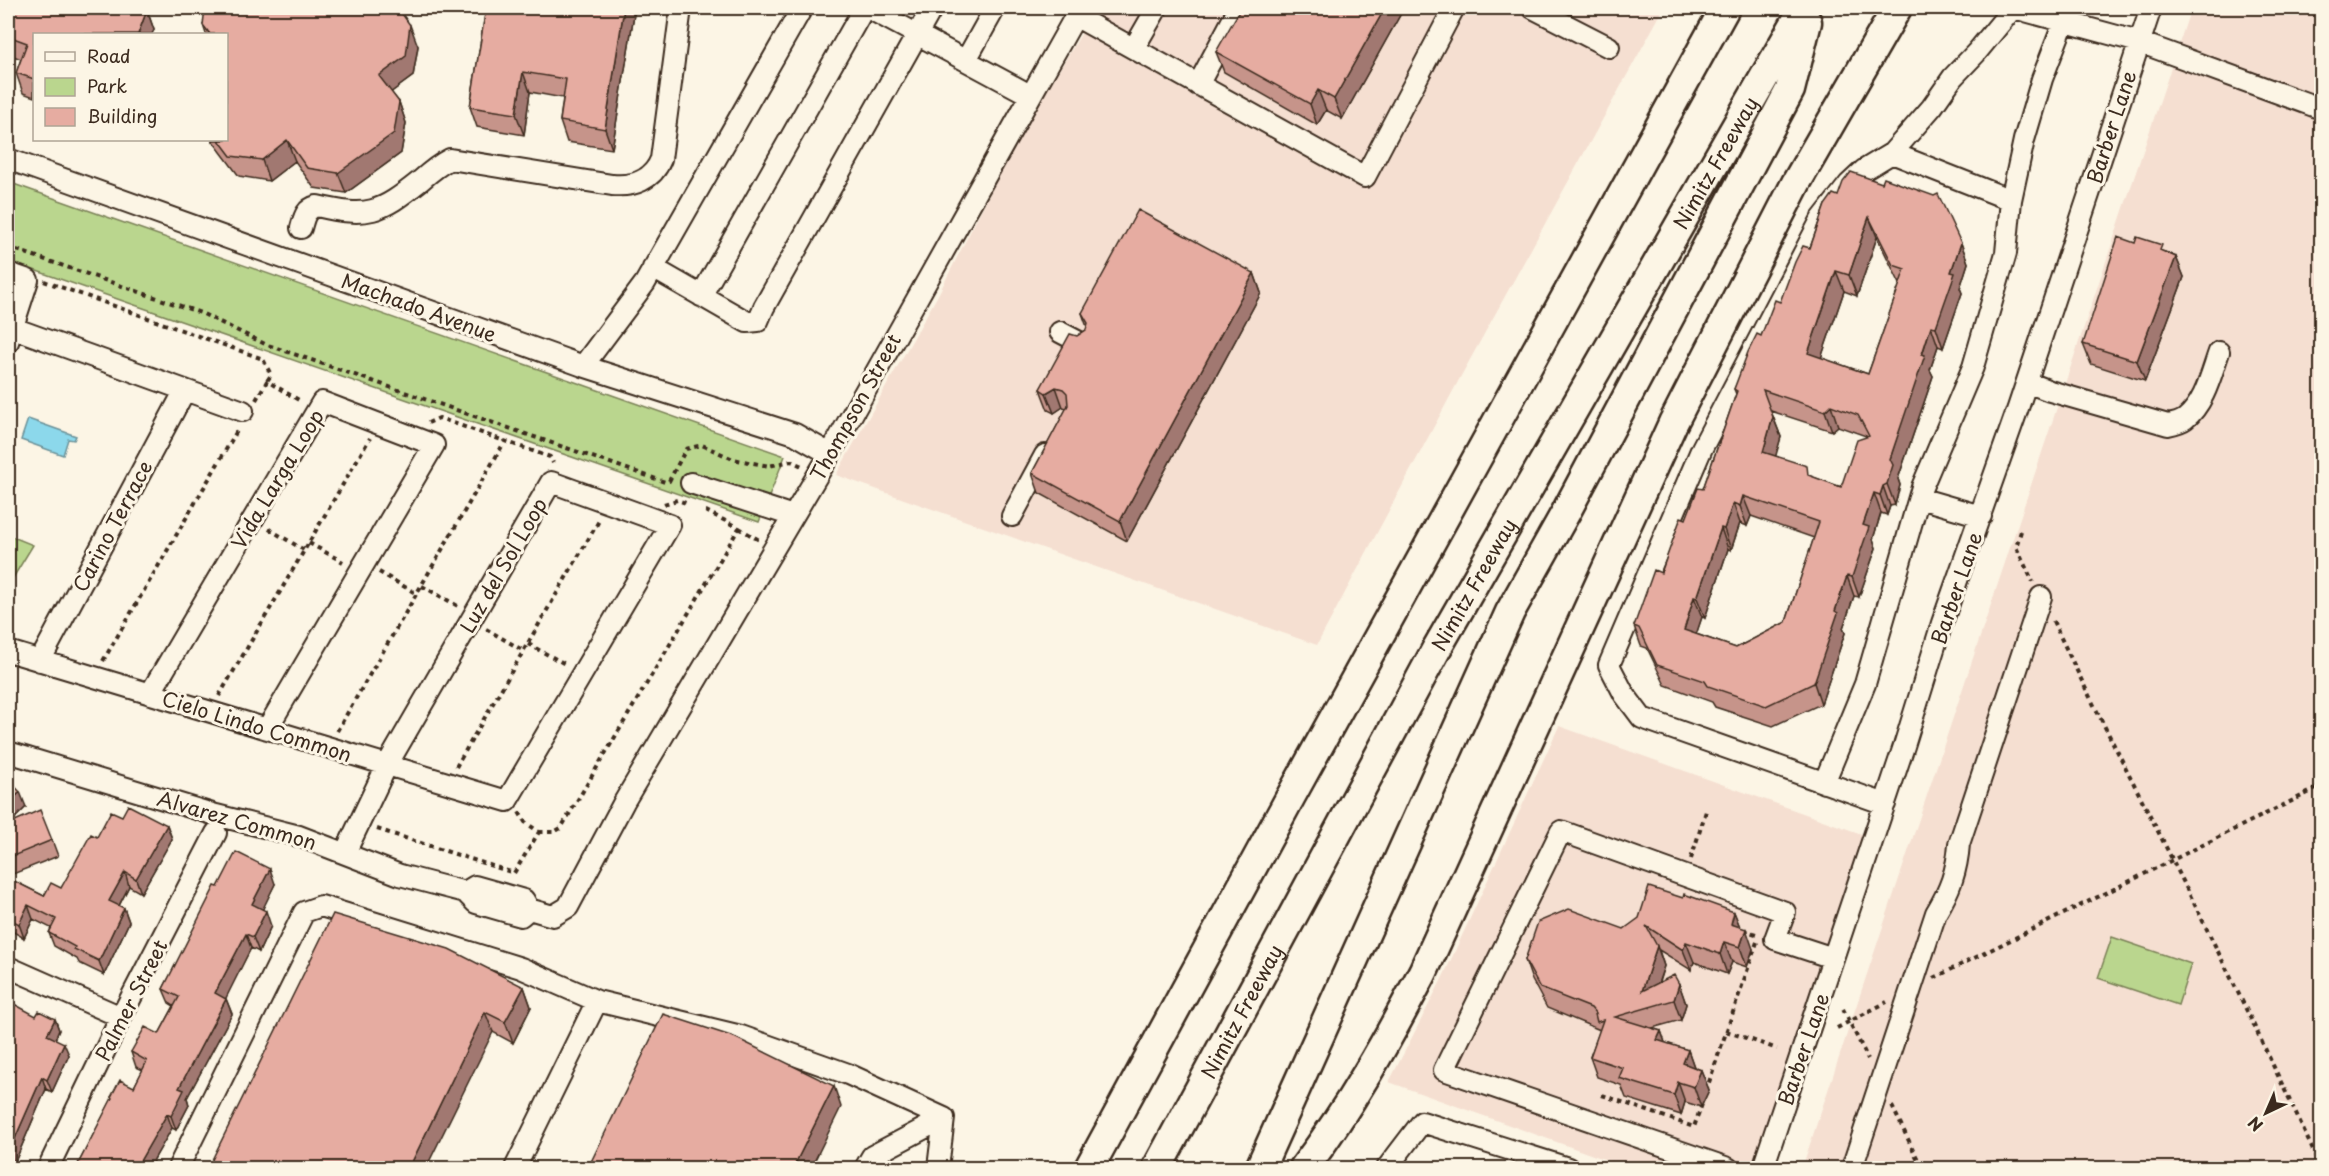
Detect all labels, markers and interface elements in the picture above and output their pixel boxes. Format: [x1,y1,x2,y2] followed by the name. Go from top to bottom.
[33,33,228,141] legend
[87,42,131,69] text: Road
[2079,67,2143,187] street label: Barber Lane
[87,72,127,99] text: Park
[1665,91,1765,235] street label: Nimitz Freeway
[87,102,157,129] text: Building
[337,265,501,349] street label: Machado Avenue
[802,328,908,486] street label: Thompson Street
[223,403,331,555] street label: Vida Larga Loop
[65,455,159,597] street label: Carino Terrace
[452,492,554,638] street label: Luz del Sol Loop
[1424,513,1523,656] street label: Nimitz Freeway
[1923,528,1989,648] street label: Barber Lane
[158,683,356,769] street label: Cielo Lindo Common
[154,783,320,857] street label: Alvarez Common
[87,934,175,1066] street label: Palmer Street
[1193,939,1290,1084] street label: Nimitz Freeway
[1770,989,1836,1109] street label: Barber Lane
[2236,1083,2296,1143] north arrow
[2242,1111,2268,1138] text: N

